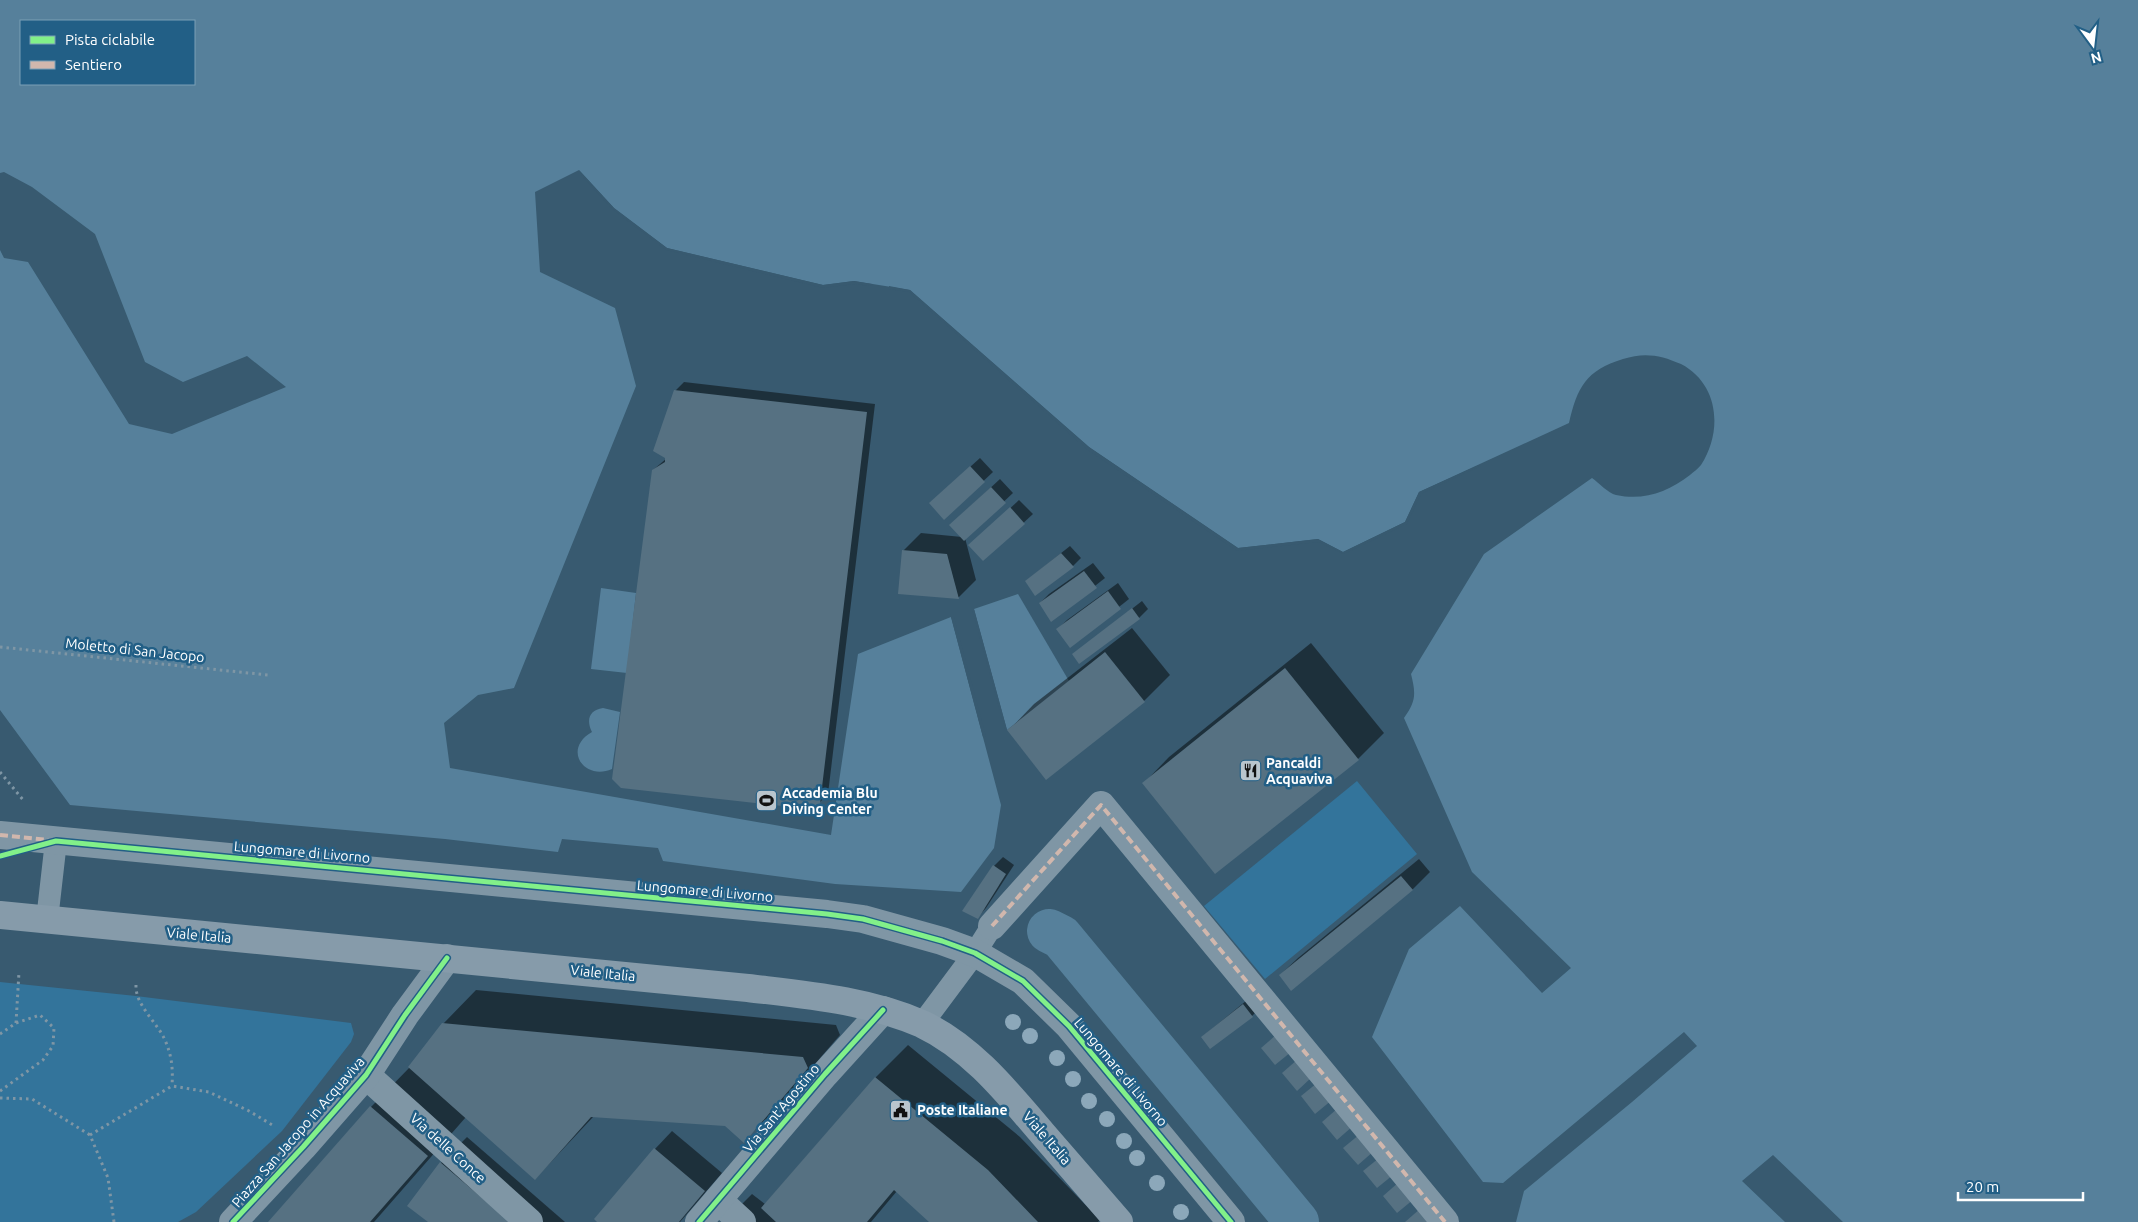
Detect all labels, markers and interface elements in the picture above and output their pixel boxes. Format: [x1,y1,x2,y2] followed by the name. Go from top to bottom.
[20,20,195,85] legend
[2068,20,2118,70] north arrow
[65,31,155,48] text: Pista ciclabile
[2089,48,2103,67] text: N
[65,56,122,73] text: Sentiero
[65,635,205,665] street label: Moletto di San Jacopo
[1266,755,1333,787] place label: Pancaldi Acquaviva
[1238,759,1262,783] restaurant icon: Pancaldi Acquaviva
[782,785,878,817] place label: Accademia Blu Diving Center
[754,789,778,813] sports icon: Accademia Blu Diving Center
[233,838,371,866] street label: Lungomare di Livorno
[636,877,774,905] street label: Lungomare di Livorno
[166,924,232,946] street label: Viale Italia
[570,962,636,984] street label: Viale Italia
[1071,1015,1171,1129] street label: Lungomare di Livorno
[228,1054,368,1210] street label: Piazza San Jacopo in Acquaviva
[739,1061,823,1155] street label: Via Sant'Agostino
[889,1098,913,1122] public building icon: Poste Italiane
[917,1102,1008,1118] place label: Poste Italiane
[1020,1108,1074,1168] street label: Viale Italia
[407,1110,489,1186] street label: Via delle Conce
[1958,1170,2083,1202] scale bar
[1966,1178,1999,1195] text: 20 m

